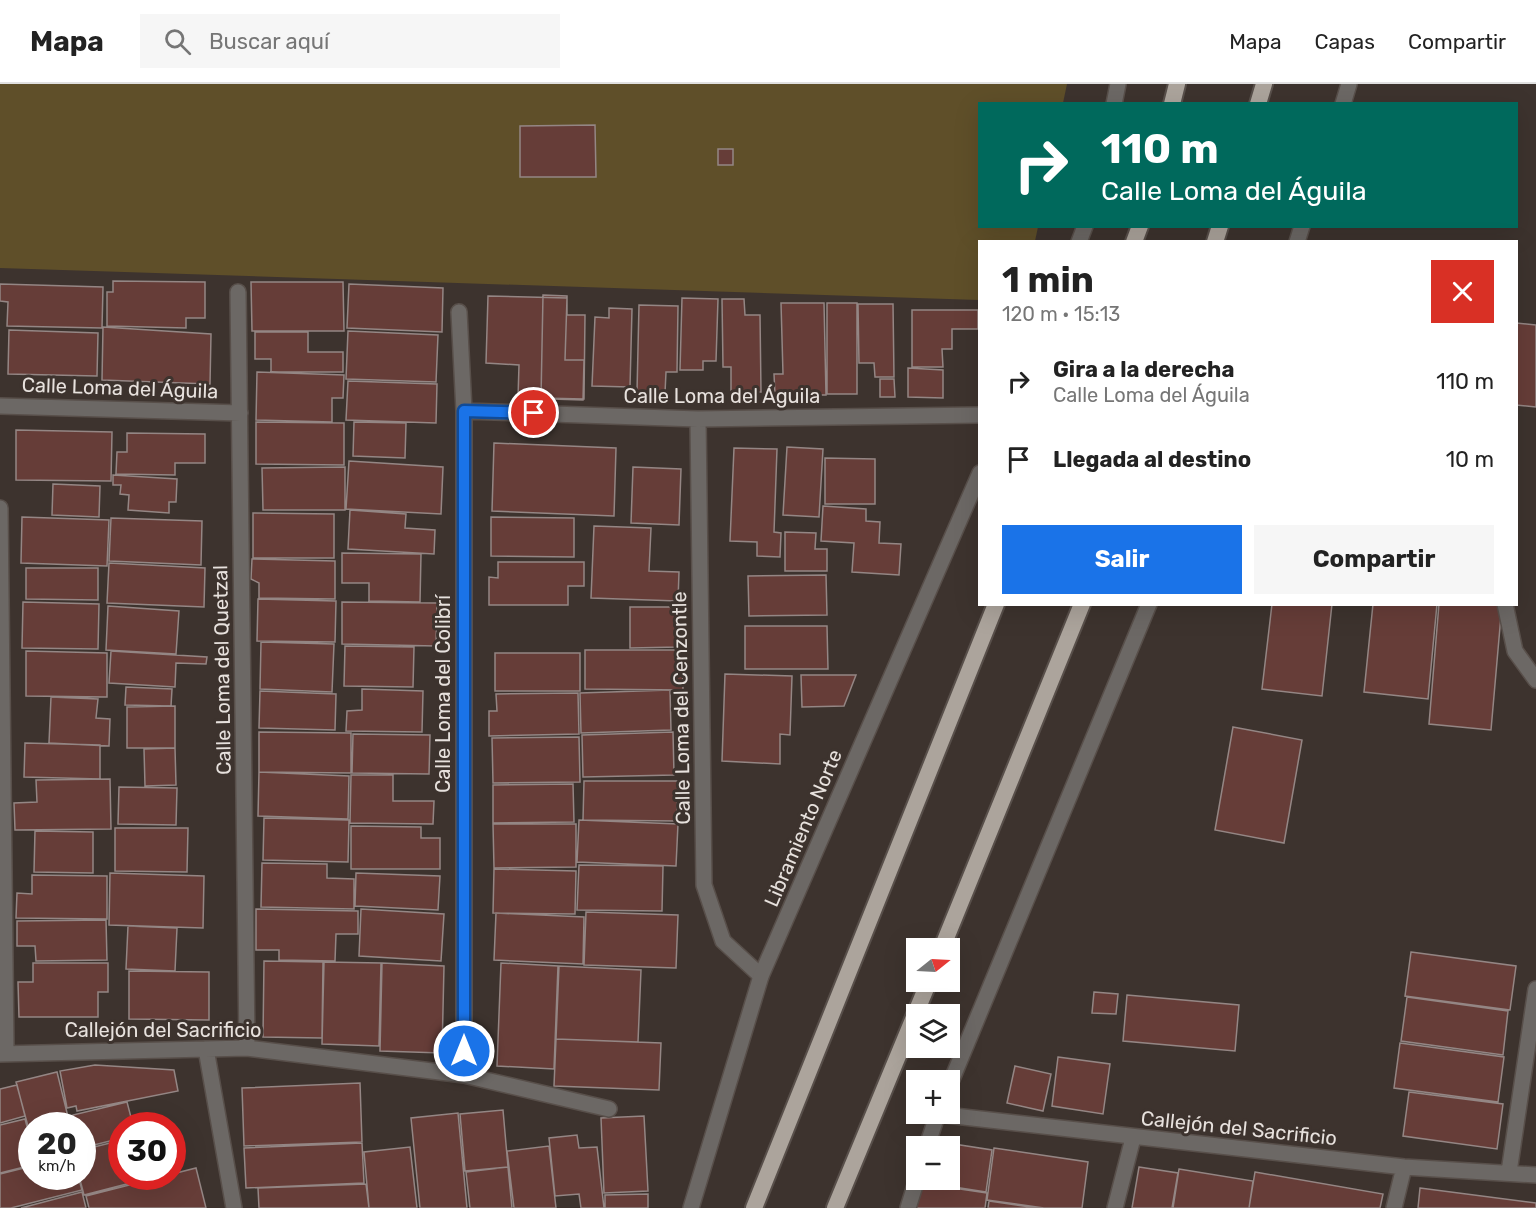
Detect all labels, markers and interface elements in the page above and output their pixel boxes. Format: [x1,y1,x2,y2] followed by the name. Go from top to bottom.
[140,14,560,68] search box
[30,25,104,58] text: Mapa
[161,25,194,58] icon: search
[209,28,329,55] text: Buscar aquí
[1229,29,1282,54] text: Mapa
[1315,29,1375,54] text: Capas
[1408,29,1506,54] text: Compartir
[1101,124,1219,174] text: 110 m
[1002,126,1080,204] icon: right
[1101,175,1367,207] text: Calle Loma del Águila
[1002,258,1094,301] text: 1 min
[1431,260,1494,323] button: close
[1002,302,1120,326] text: 120 m · 15:13
[1053,356,1234,383] text: Gira a la derecha
[1002,365,1035,398] icon: right
[1436,368,1494,395] text: 110 m
[21,373,219,403] street label: Calle Loma del Águila
[1053,383,1250,407] text: Calle Loma del Águila
[624,384,820,408] street label: Calle Loma del Águila
[508,387,559,438] pin
[517,396,550,429] icon: arrive
[1002,443,1035,476] icon: arrive
[1053,446,1251,473] text: Llegada al destino
[1446,446,1494,473] text: 10 m
[1002,525,1242,594] button: Salir
[1254,525,1494,594] button: Compartir
[208,565,236,775] street label: Calle Loma del Quetzal
[667,591,695,825] street label: Calle Loma del Cenzontle
[431,594,455,793] street label: Calle Loma del Colibrí
[759,746,847,910] street label: Libramiento Norte
[906,938,960,992] north arrow
[906,938,960,1190] map controls
[906,1004,960,1058] button: layers
[64,1018,262,1042] street label: Callejón del Sacrificio
[432,1019,496,1083] position arrow
[906,1070,960,1124] button: +
[1140,1106,1338,1150] street label: Callejón del Sacrificio
[108,1112,186,1190] speed limit sign: 30
[37,1126,77,1162] text: 20
[906,1136,960,1190] button: −
[38,1157,76,1175] text: km/h

